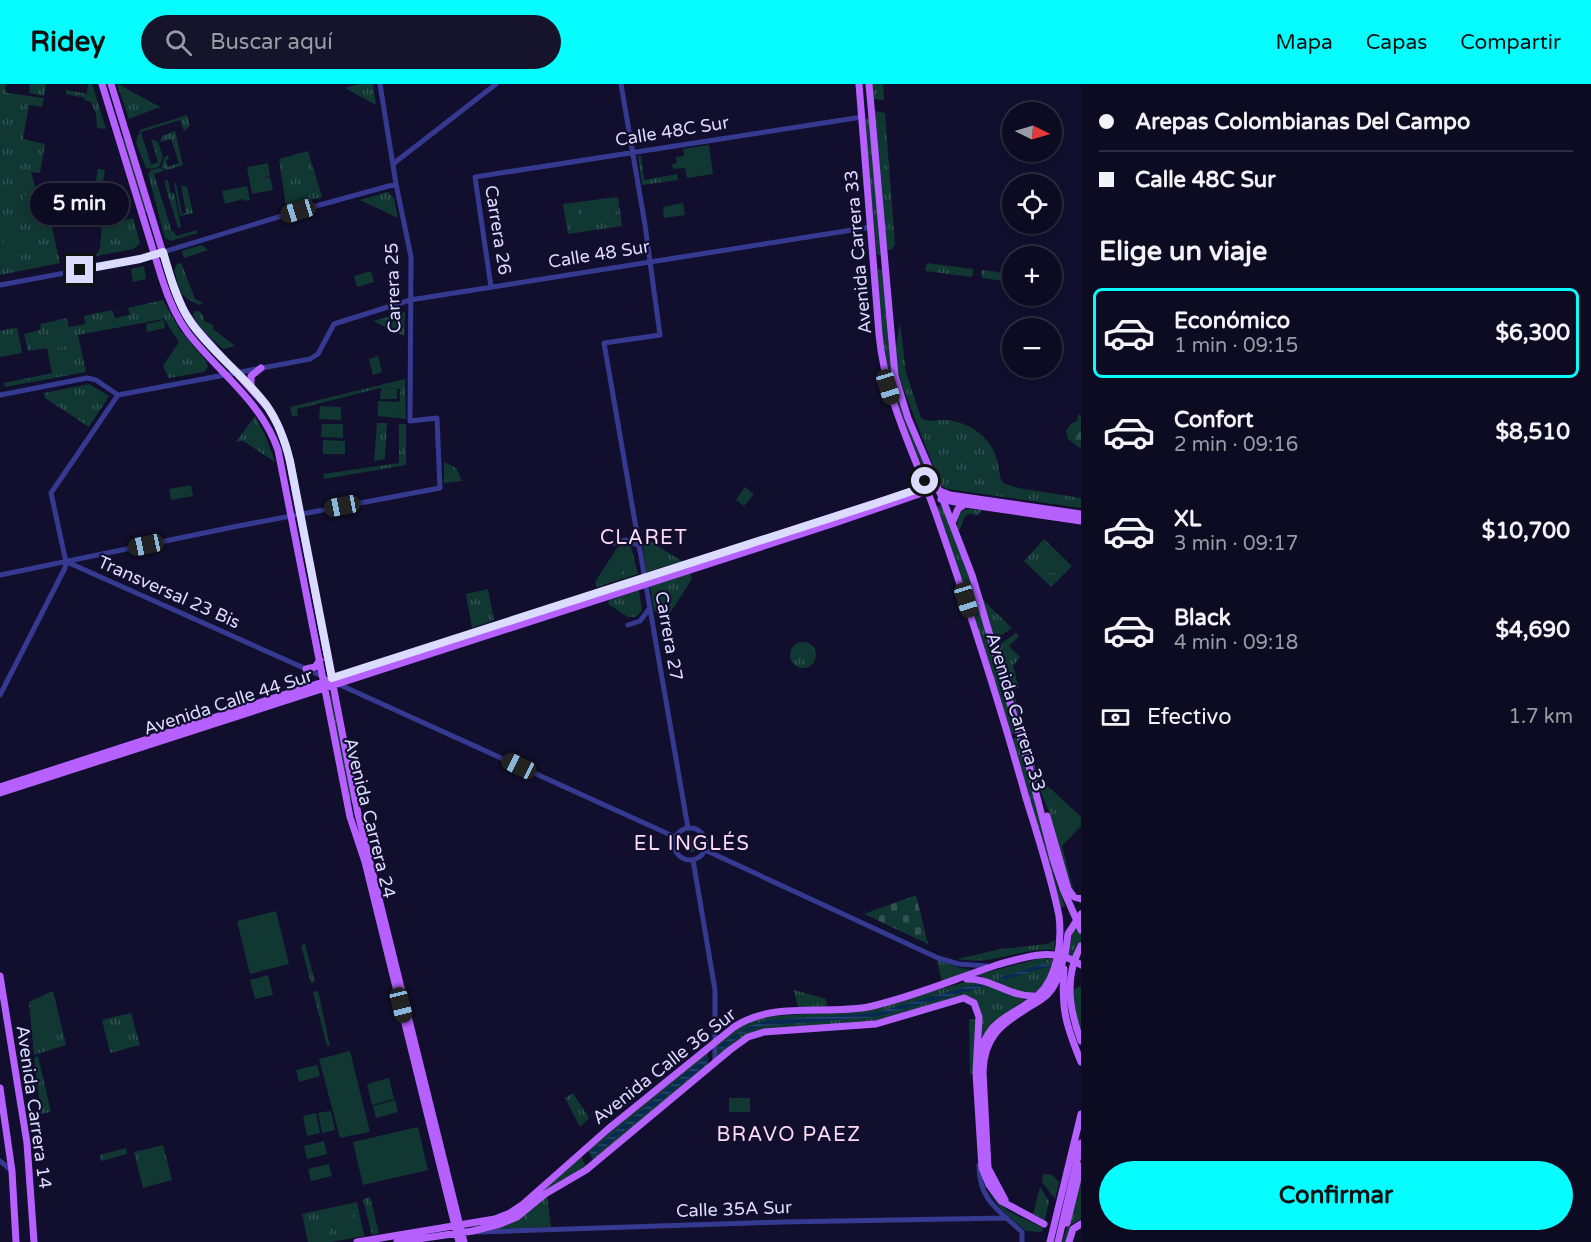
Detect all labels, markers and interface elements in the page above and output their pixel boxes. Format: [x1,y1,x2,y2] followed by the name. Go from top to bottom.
[141,15,561,69] search box
[30,25,105,59] text: Ridey
[162,26,195,59] icon: search
[210,29,333,55] text: Buscar aquí
[1276,30,1333,55] text: Mapa
[1366,30,1427,55] text: Capas
[1460,30,1561,55] text: Compartir
[1002,102,1062,162] north arrow
[1002,102,1062,378] map controls
[1135,109,1470,135] text: Arepas Colombianas Del Campo
[613,111,731,151] street label: Calle 48C Sur
[1135,167,1276,193] text: Calle 48C Sur
[840,169,876,335] street label: Avenida Carrera 33
[1002,174,1062,234] button: locate
[31,183,130,225] callout: 5 min
[480,184,516,276] street label: Carrera 26
[53,192,106,216] text: 5 min
[278,197,318,225] car
[547,235,651,273] street label: Calle 48 Sur
[1099,235,1267,268] text: Elige un viaje
[380,242,406,334] street label: Carrera 25
[1002,246,1062,306] button: +
[66,256,93,283] route end
[1102,306,1156,360] icon: car
[1174,308,1290,334] text: Económico
[1002,318,1062,378] button: −
[1495,320,1570,346] text: $6,300
[1174,334,1298,358] text: 1 min · 09:15
[874,367,902,407] car
[1102,405,1156,459] icon: car
[1174,407,1253,433] text: Confort
[1495,419,1570,445] text: $8,510
[1174,433,1298,457] text: 2 min · 09:16
[911,467,938,494] route start
[323,494,361,518] car
[1102,504,1156,558] icon: car
[1174,506,1201,532] text: XL
[1482,518,1570,544] text: $10,700
[600,526,688,550] district label: CLARET
[127,532,165,558] car
[1174,532,1298,556] text: 3 min · 09:17
[94,551,244,633] street label: Transversal 23 Bis
[952,580,980,620] car
[650,589,688,683] street label: Carrera 27
[1102,603,1156,657] icon: car
[1174,605,1231,631] text: Black
[1495,617,1570,643] text: $4,690
[981,630,1051,794] street label: Avenida Carrera 33
[1174,631,1298,655] text: 4 min · 09:18
[141,664,315,740] street label: Avenida Calle 44 Sur
[1099,701,1132,734] icon: cash
[1147,704,1232,730] text: Efectivo
[1508,705,1573,729] text: 1.7 km
[339,735,401,901] street label: Avenida Carrera 24
[499,750,539,782] car
[634,831,750,856] district label: EL INGLÉS
[388,985,414,1025] car
[588,1003,740,1129] street label: Avenida Calle 36 Sur
[12,1024,56,1190] street label: Avenida Carrera 14
[716,1123,862,1147] district label: BRAVO PAEZ
[1099,1161,1573,1230] button: Confirmar
[676,1196,792,1222] street label: Calle 35A Sur

